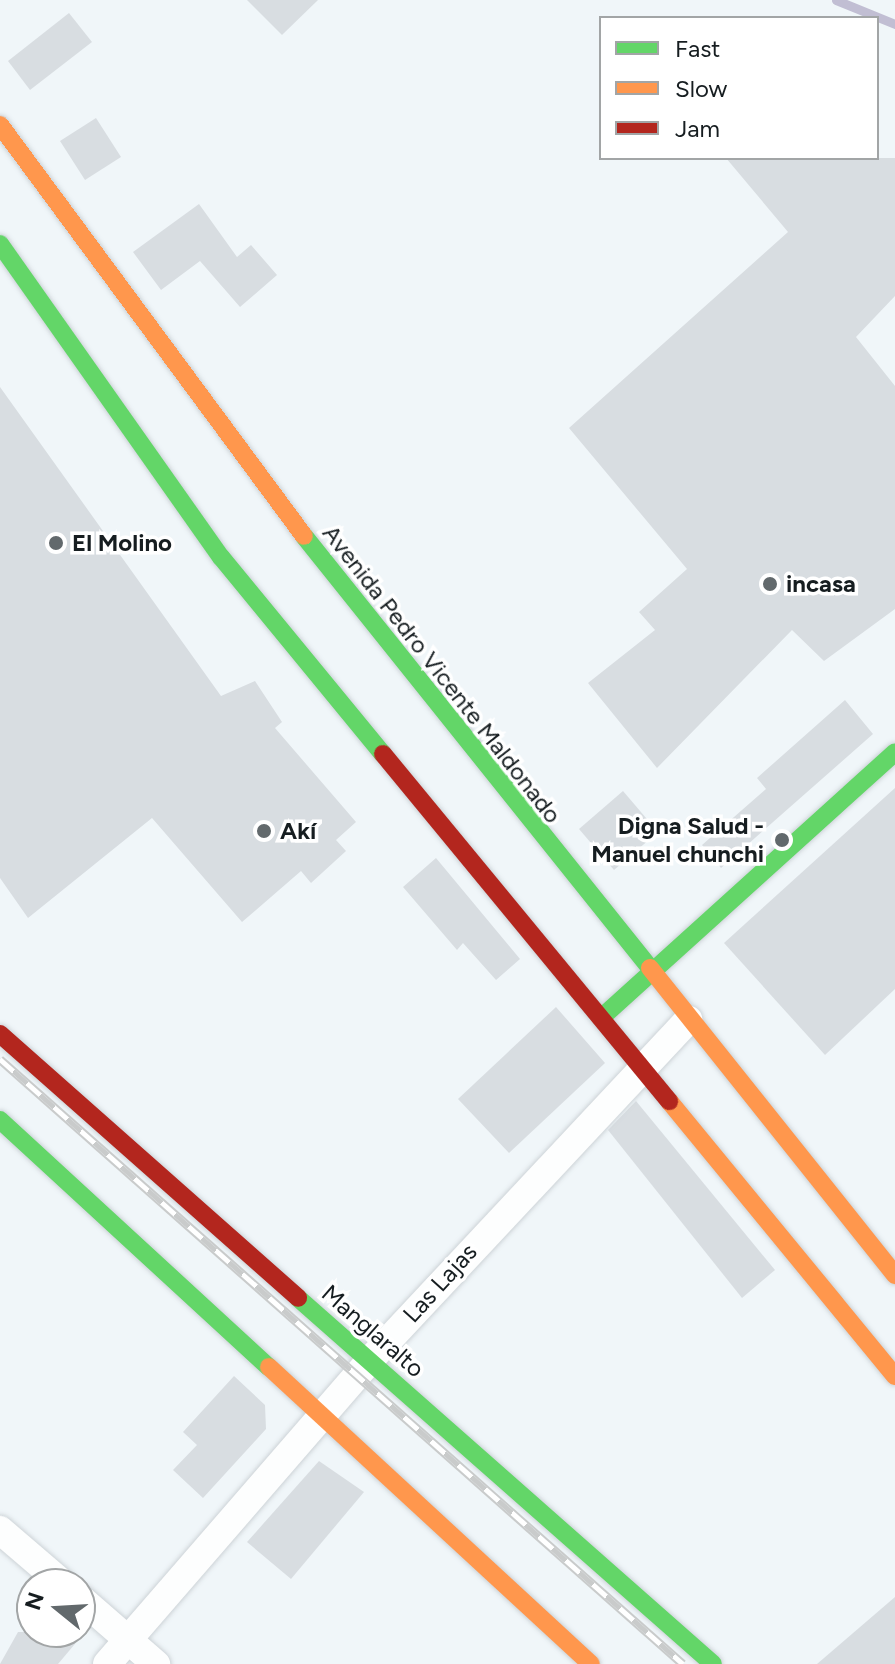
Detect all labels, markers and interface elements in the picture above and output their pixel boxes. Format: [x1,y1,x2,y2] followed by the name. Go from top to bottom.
[599,16,879,160] legend
[675,34,720,63] text: Fast
[675,74,727,103] text: Slow
[675,114,720,143] text: Jam
[317,519,567,829] street label: Avenida Pedro Vicente Maldonado
[72,529,172,557] place label: El Molino
[47,534,65,552] marker: El Molino
[786,570,856,598] place label: incasa
[761,575,779,593] marker: incasa
[591,812,764,868] place label: Digna Salud - Manuel chunchi
[280,817,316,845] place label: Akí
[255,822,273,840] marker: Akí
[771,829,793,851] marker: Digna Salud - Manuel chunchi
[397,1238,483,1328] street label: Las Lajas
[316,1279,430,1383] street label: Manglaralto
[16,1568,96,1648] north arrow
[19,1589,50,1613] text: N

